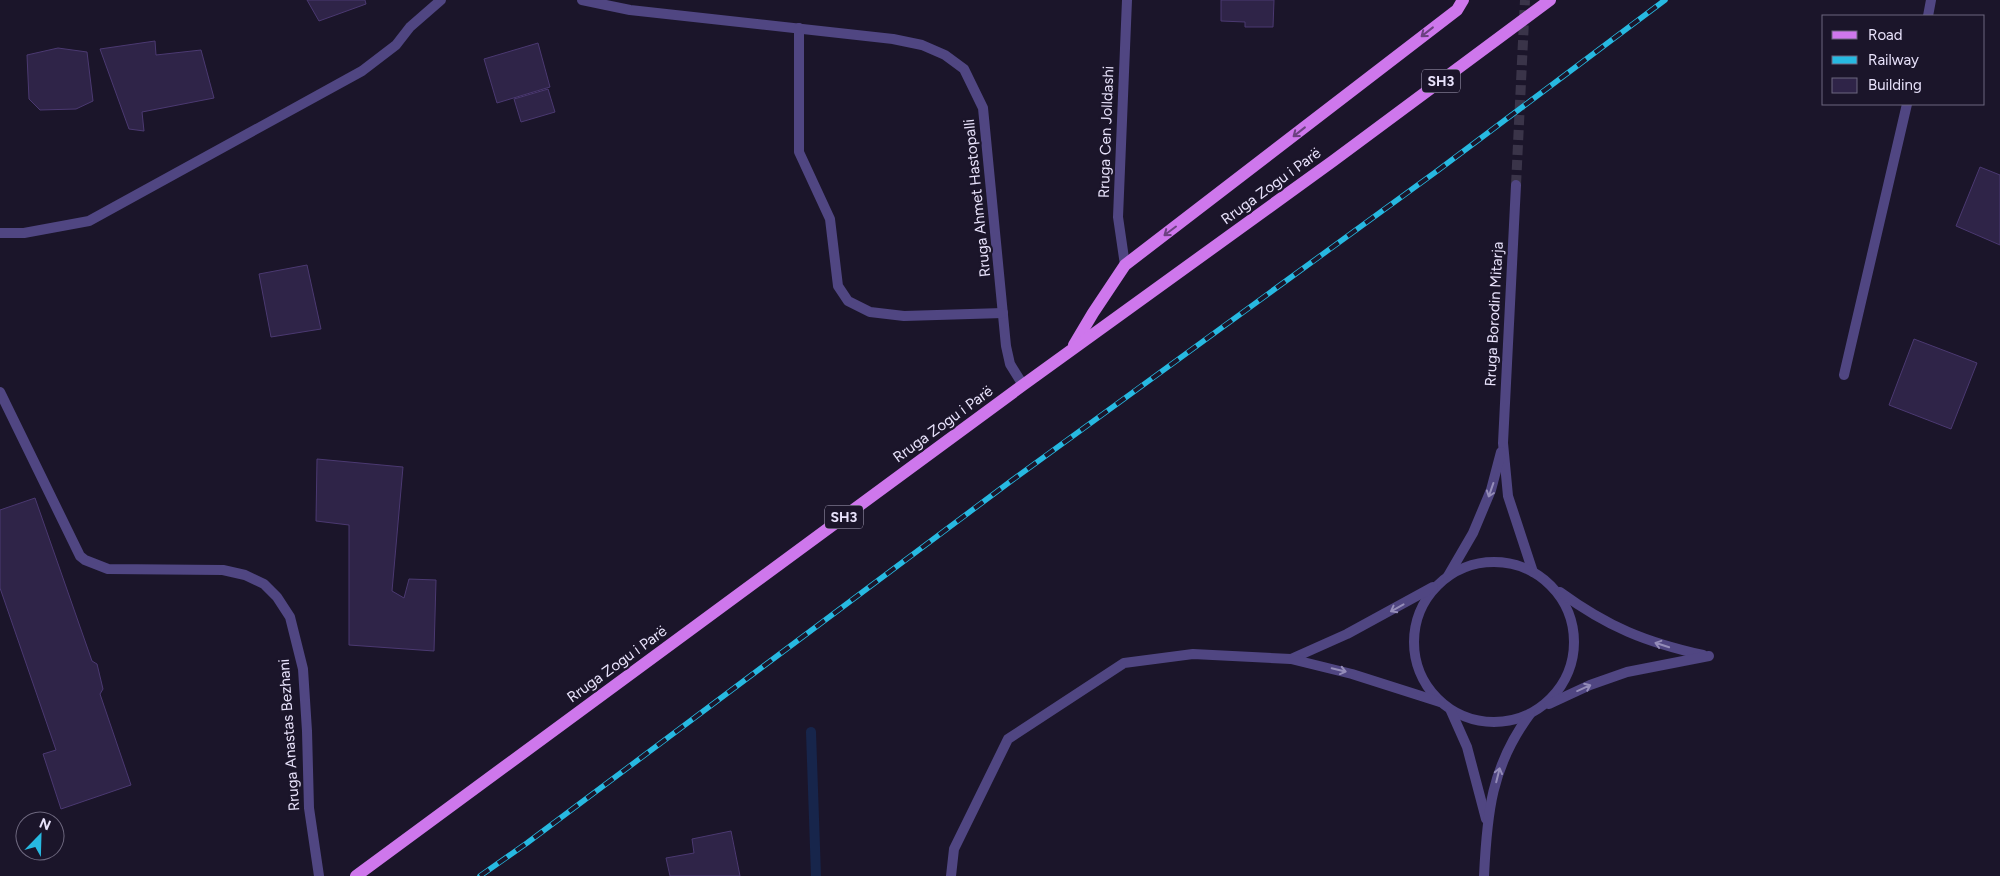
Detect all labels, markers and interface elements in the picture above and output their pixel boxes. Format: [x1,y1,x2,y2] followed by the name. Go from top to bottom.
[1822,15,1985,105] legend
[1868,26,1903,44] text: Road
[1421,27,1434,38] one-way arrow
[1868,51,1919,69] text: Railway
[1095,66,1117,198] street label: Rruga Cen Jolldashi
[1422,70,1460,92] road number: SH3
[1868,76,1922,94] text: Building
[960,118,994,278] street label: Rruga Ahmet Hastopalli
[1293,126,1306,137] one-way arrow
[1218,144,1324,228] street label: Rruga Zogu i Parë
[1163,226,1177,236] one-way arrow
[1481,241,1507,387] street label: Rruga Borodin Mitarja
[890,382,996,466] street label: Rruga Zogu i Parë
[1485,482,1495,498] one-way arrow
[825,506,863,528] road number: SH3
[1390,603,1405,613] one-way arrow
[564,622,670,706] street label: Rruga Zogu i Parë
[1654,640,1670,649] one-way arrow
[275,658,303,812] street label: Rruga Anastas Bezhani
[1330,666,1346,675] one-way arrow
[1576,683,1591,692] one-way arrow
[1494,768,1503,784] one-way arrow
[15,811,65,861] north arrow
[37,815,53,834] text: N

